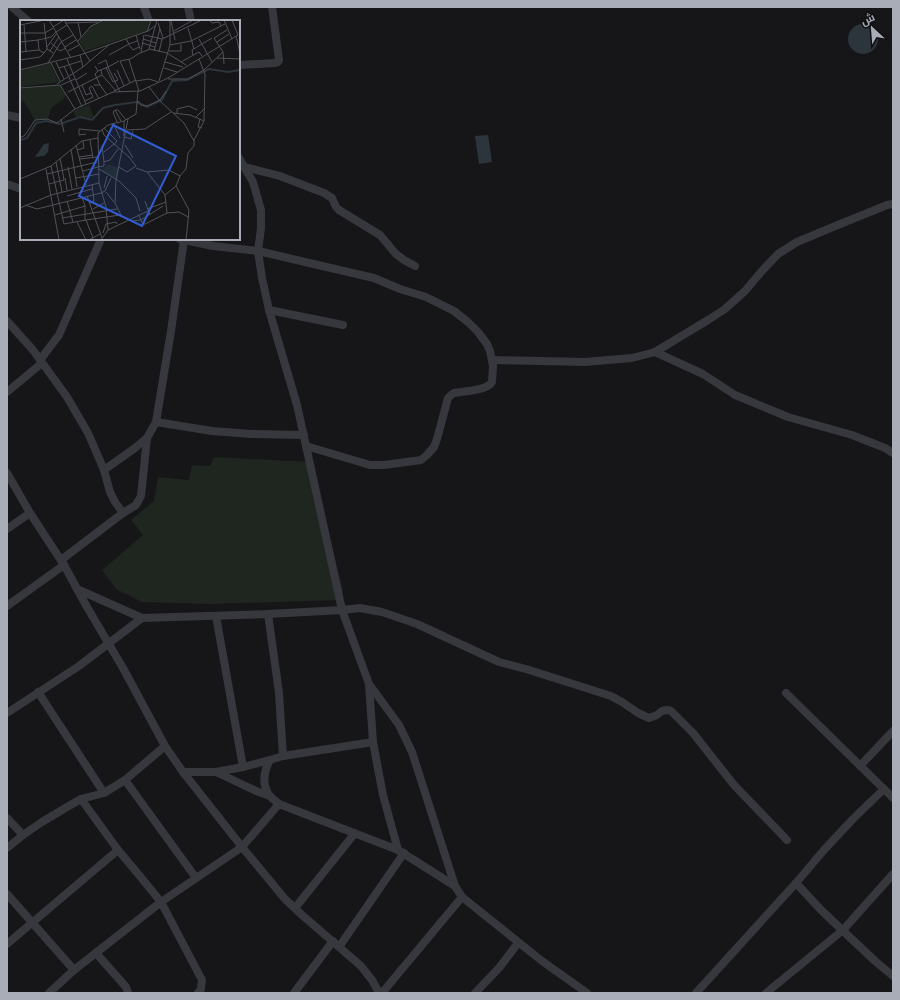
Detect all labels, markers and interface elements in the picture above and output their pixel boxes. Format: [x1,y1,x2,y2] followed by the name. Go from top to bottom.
[852,8,892,48] north arrow
[858,10,877,28] text: ش
[20,20,240,240] inset map

